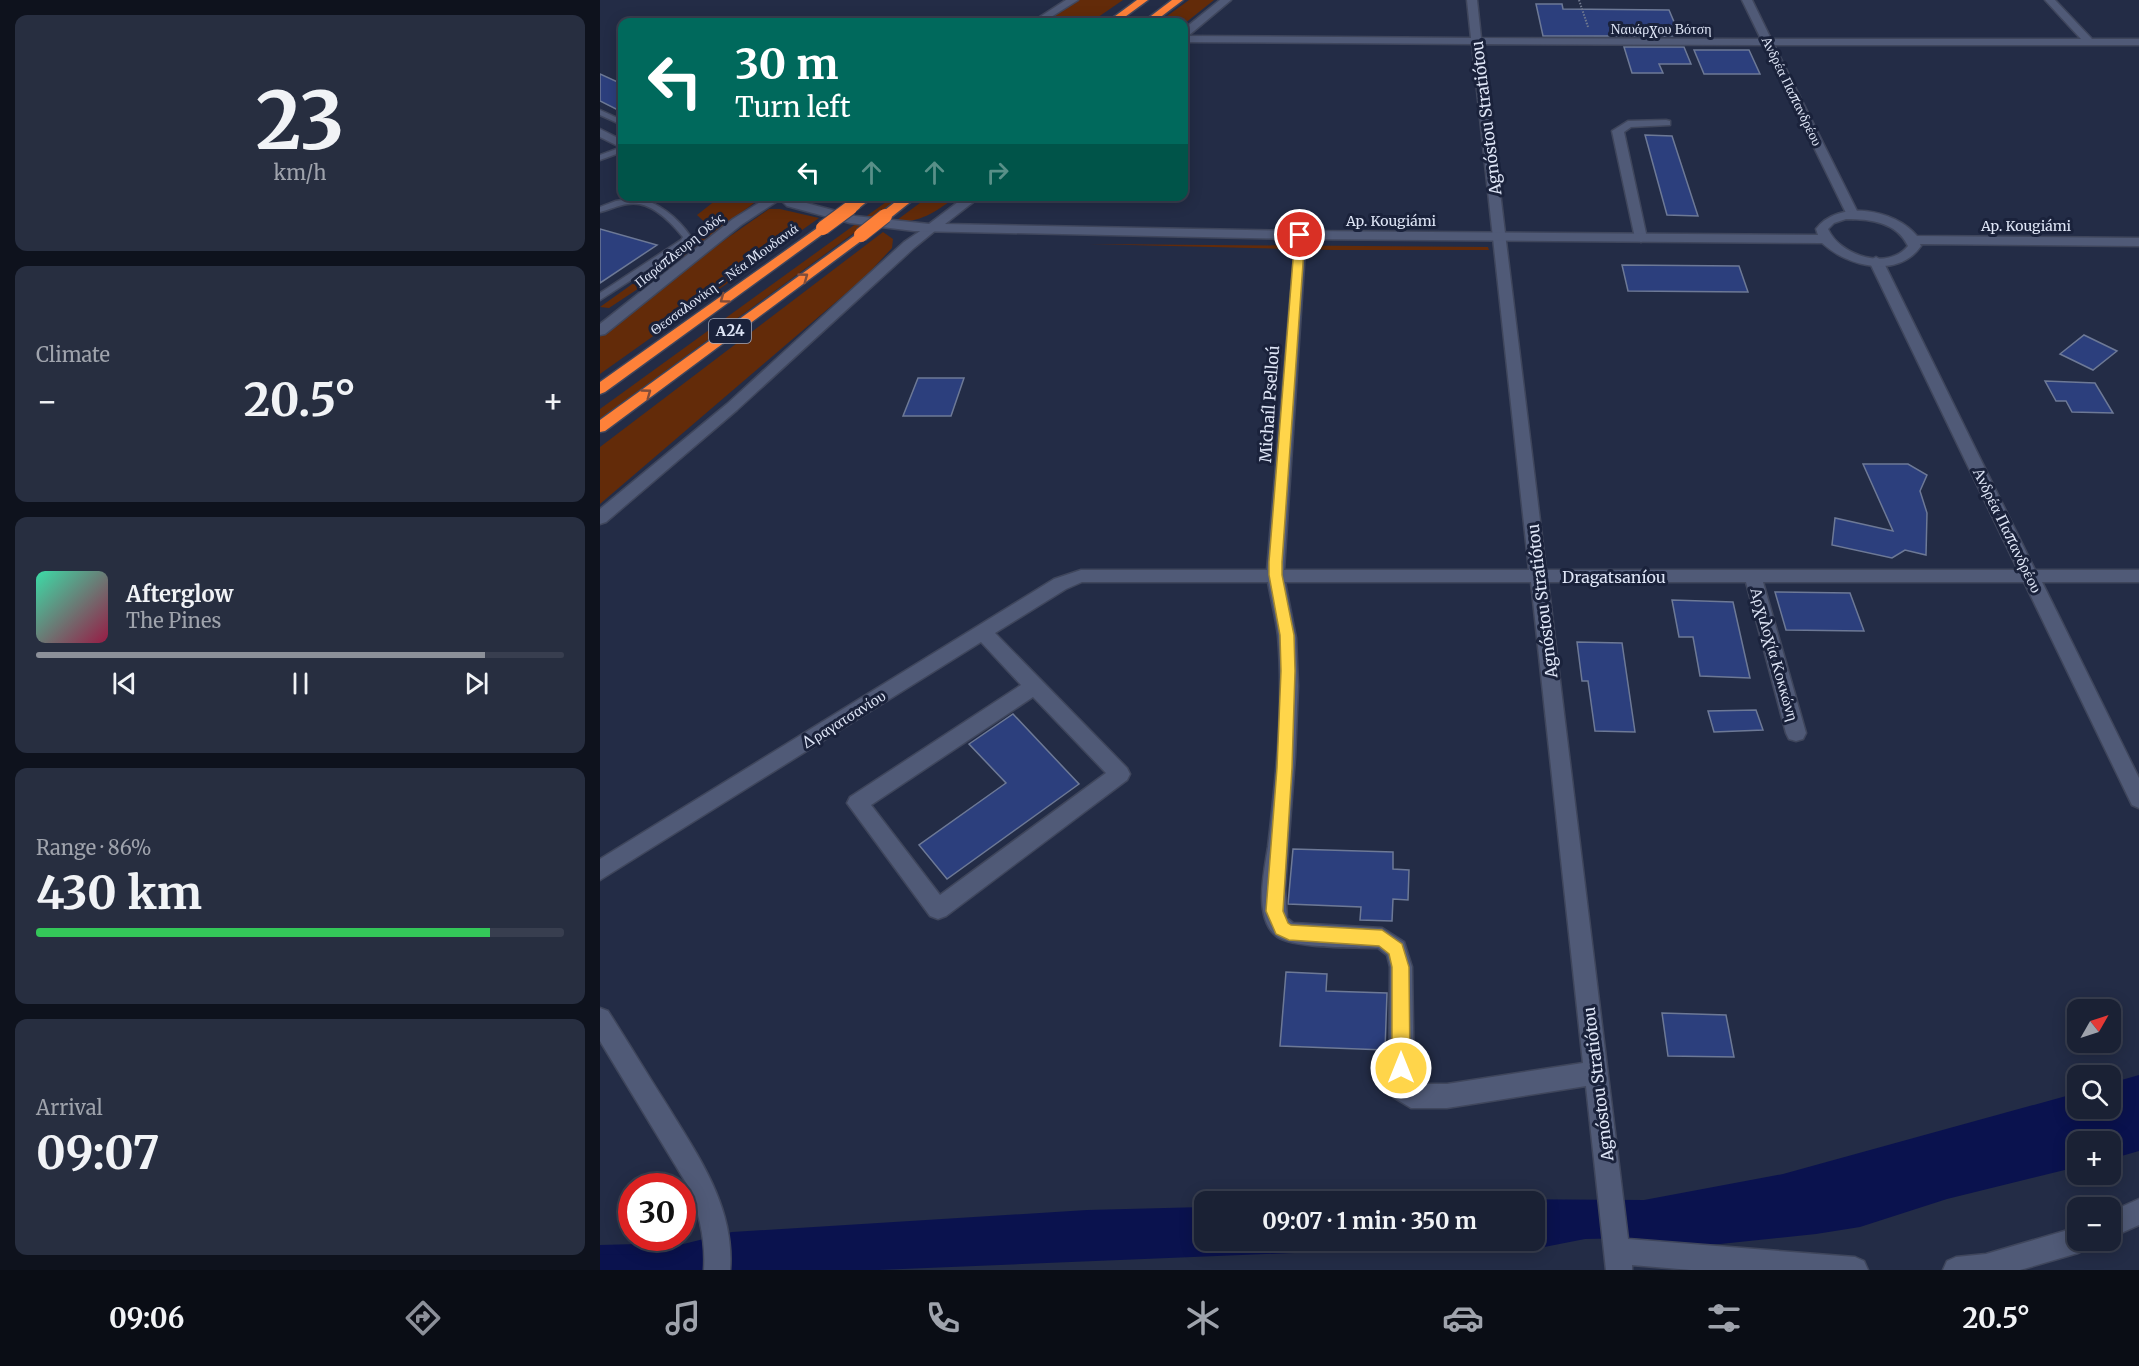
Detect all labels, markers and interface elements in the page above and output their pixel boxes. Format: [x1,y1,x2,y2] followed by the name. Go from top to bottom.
[1610,20,1712,38] street label: Ναυάρχου Βότση
[1758,33,1826,149] street label: Ανδρέα Παπανδρέου
[735,38,839,90] text: 30 m
[1467,40,1506,197] street label: Agnóstou Stratiótou
[636,42,714,120] icon: left
[256,72,344,170] text: 23
[735,90,850,124] text: Turn left
[792,156,825,189] icon: left
[855,156,888,189] icon: ahead
[918,156,951,189] icon: ahead
[981,156,1014,189] icon: right
[274,160,326,185] text: km/h
[631,208,728,291] street label: Παράπλευρη Οδός
[1274,209,1325,260] pin
[1345,212,1437,230] street label: Ap. Kougiámi
[1980,217,2072,235] street label: Ap. Kougiámi
[1283,218,1316,251] icon: arrive
[646,219,802,339] street label: Θεσσαλονίκη - Νέα Μουδανιά
[797,273,808,284] one-way arrow
[720,292,731,303] one-way arrow
[709,319,751,343] road number: Α24
[36,342,110,367] text: Climate
[1255,345,1283,463] street label: Michaíl Pselloú
[244,372,356,428] text: 20.5°
[36,381,58,422] text: −
[542,381,564,422] text: +
[640,389,651,400] one-way arrow
[1969,464,2047,596] street label: Ανδρέα Παπανδρέου
[1523,523,1562,680] street label: Agnóstou Stratiótou
[1562,567,1666,587] street label: Dragatsaníou
[126,580,233,608] text: Afterglow
[1746,585,1804,723] street label: Αρχιλοχία Κοκκώνη
[126,608,221,633] text: The Pines
[108,667,141,700] icon: previous
[284,667,317,700] icon: pause
[460,667,493,700] icon: next
[797,685,889,753] street label: Δραγατσανίου
[36,835,152,860] text: Range · 86%
[36,865,202,921] text: 430 km
[2067,999,2121,1053] north arrow
[2067,999,2121,1251] map controls
[1579,1006,1618,1163] street label: Agnóstou Stratiótou
[1369,1036,1433,1100] position arrow
[2067,1065,2121,1119] button: search
[36,1095,103,1120] text: Arrival
[36,1125,160,1181] text: 09:07
[2067,1131,2121,1185] button: +
[618,1173,696,1251] speed limit sign: 30
[2067,1197,2121,1251] button: −
[1262,1207,1477,1235] text: 09:07 · 1 min · 350 m
[402,1297,444,1339] icon: directions
[662,1297,704,1339] icon: music
[922,1297,964,1339] icon: phone
[1182,1297,1224,1339] icon: climate
[1442,1297,1484,1339] icon: car
[1703,1297,1745,1339] icon: filters
[109,1301,184,1335] text: 09:06
[1963,1301,2030,1335] text: 20.5°

